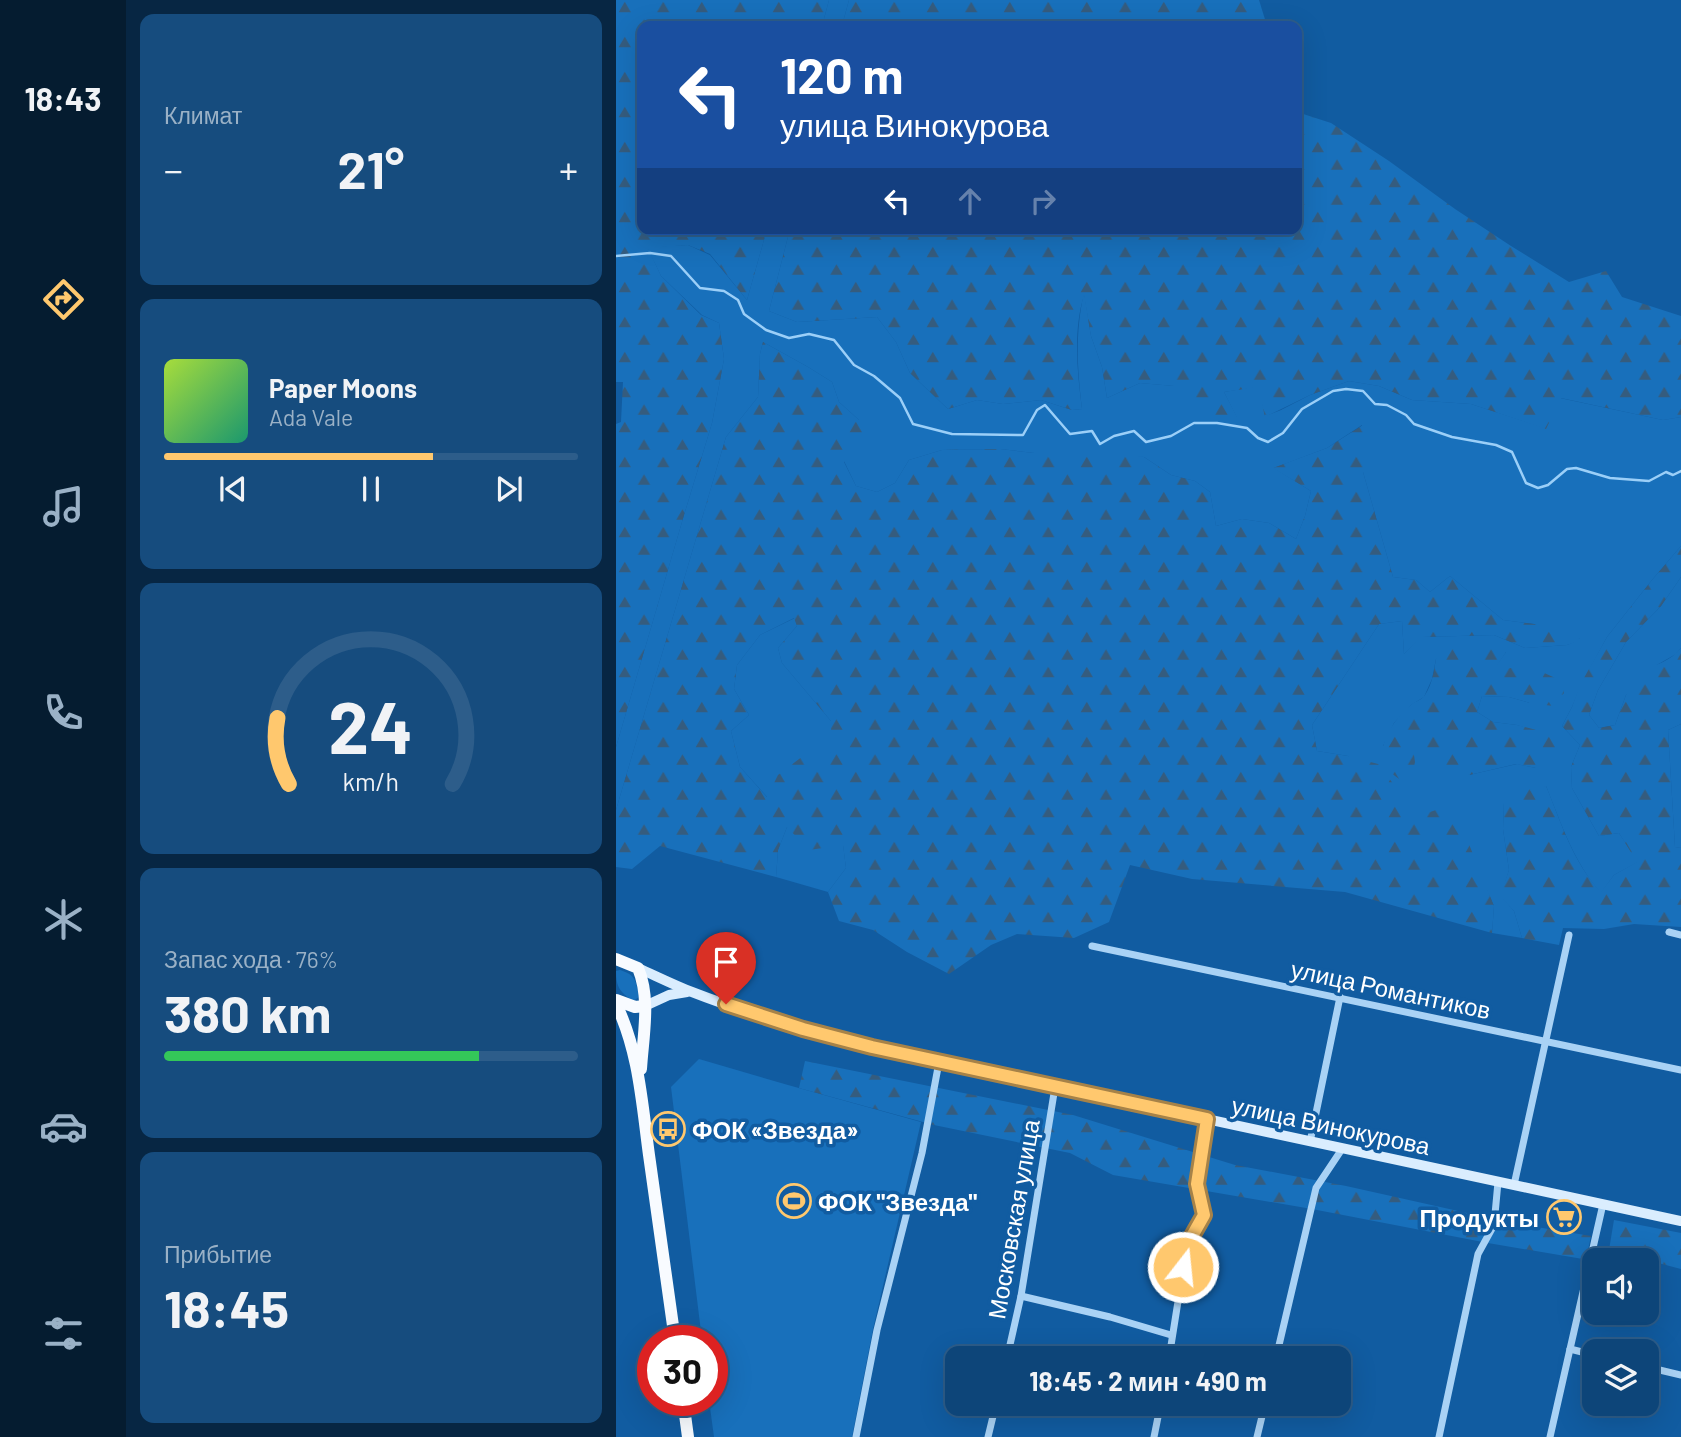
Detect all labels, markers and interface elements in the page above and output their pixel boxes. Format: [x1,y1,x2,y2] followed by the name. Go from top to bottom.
[780,45,903,104] text: 120 m
[665,49,756,140] icon: left
[25,79,101,117] text: 18:43
[164,101,242,129] text: Климат
[780,105,1049,143] text: улица Винокурова
[338,137,404,199] text: 21°
[164,146,183,192] text: −
[559,146,578,192] text: +
[878,182,916,220] icon: left
[951,182,989,220] icon: ahead
[1024,182,1062,220] icon: right
[39,275,88,324] icon: directions
[269,372,417,403] text: Paper Moons
[269,403,353,431] text: Ada Vale
[214,470,252,508] icon: previous
[352,470,390,508] icon: pause
[490,470,528,508] icon: next
[39,482,88,531] icon: music
[329,682,413,770] text: 24
[39,688,88,737] icon: phone
[343,766,399,796] text: km/h
[39,895,88,944] icon: climate
[696,932,756,1004] pin
[707,943,745,981] icon: arrive
[164,945,338,973] text: Запас хода · 76%
[1288,954,1494,1024] street label: улица Романтиков
[164,981,331,1043] text: 380 km
[1229,1090,1433,1160] street label: улица Винокурова
[39,1102,88,1151] icon: car
[649,1110,687,1148] bus stop icon: ФОК «Звезда»
[692,1115,858,1144] place label: ФОК «Звезда»
[981,1116,1045,1321] street label: Московская улица
[775,1182,813,1220] sports icon: ФОК "Звезда"
[818,1187,978,1216] place label: ФОК "Звезда"
[1545,1198,1583,1236] supermarket icon: Продукты
[1420,1203,1539,1232] place label: Продукты
[1146,1230,1220,1304] position arrow
[164,1240,272,1268] text: Прибытие
[1582,1248,1659,1416] map controls
[1582,1248,1659,1325] button: sound
[164,1276,289,1338] text: 18:45
[39,1309,88,1358] icon: filters
[637,1325,728,1416] speed limit sign: 30
[1582,1339,1659,1416] button: layers
[1029,1365,1267,1396] text: 18:45 · 2 мин · 490 m

